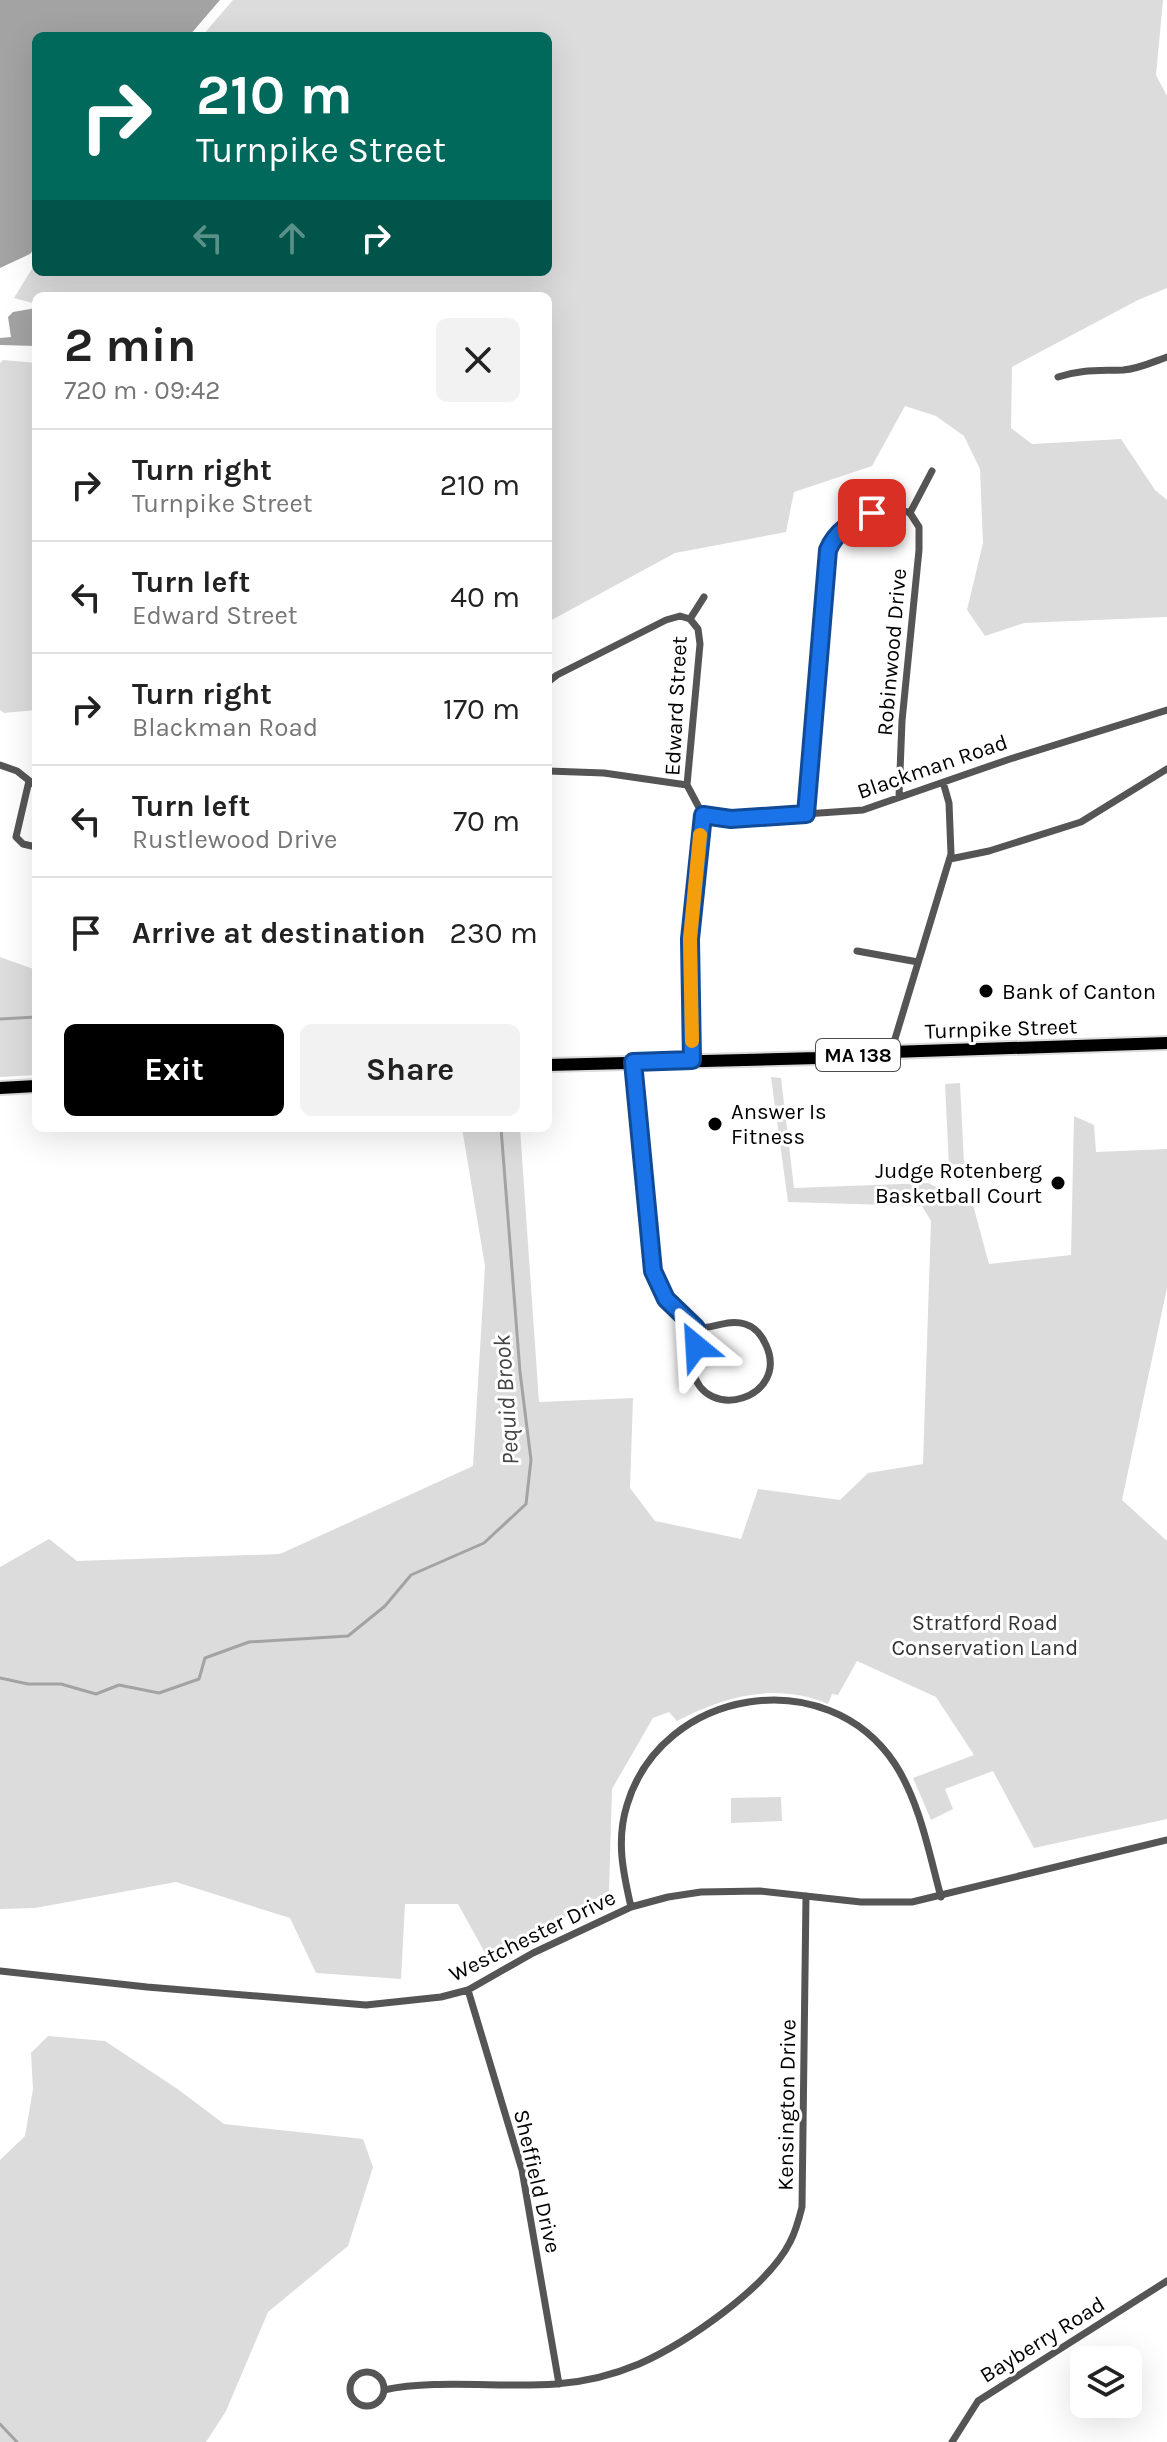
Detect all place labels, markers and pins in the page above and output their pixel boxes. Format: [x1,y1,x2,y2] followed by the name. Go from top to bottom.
[838,479,906,547] pin
[1002,979,1156,1005] place label: Bank of Canton
[977,982,995,1000] marker: Bank of Canton
[731,1099,827,1150] place label: Answer Is Fitness
[706,1115,724,1133] marker: Answer Is Fitness
[875,1158,1043,1209] place label: Judge Rotenberg Basketball Court
[1049,1174,1067,1192] marker: Judge Rotenberg Basketball Court

